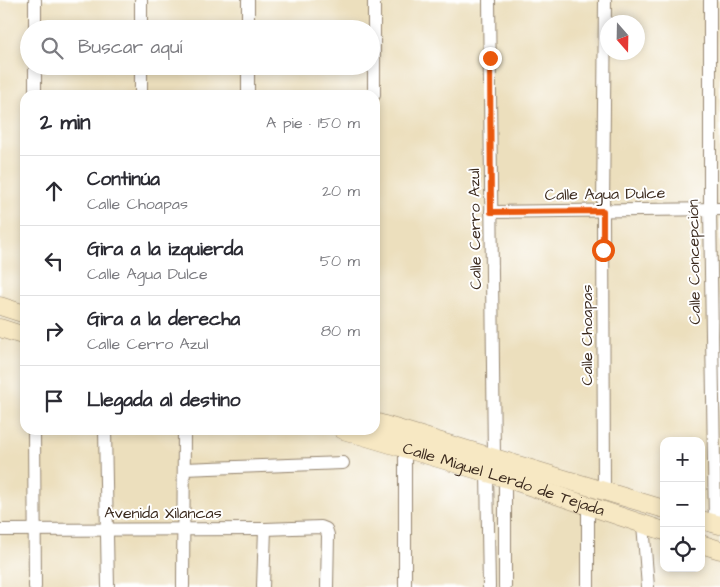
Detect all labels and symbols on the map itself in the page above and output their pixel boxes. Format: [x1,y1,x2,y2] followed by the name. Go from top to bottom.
[600,15,645,60] north arrow
[479,47,502,70] route end
[463,168,487,290] street label: Calle Cerro Azul
[545,182,666,207] street label: Calle Agua Dulce
[682,199,706,325] street label: Calle Concepción
[592,239,615,262] route start
[576,284,598,386] street label: Calle Choapas
[400,437,607,521] street label: Calle Miguel Lerdo de Tejada
[104,502,222,524] street label: Avenida Xilancas

